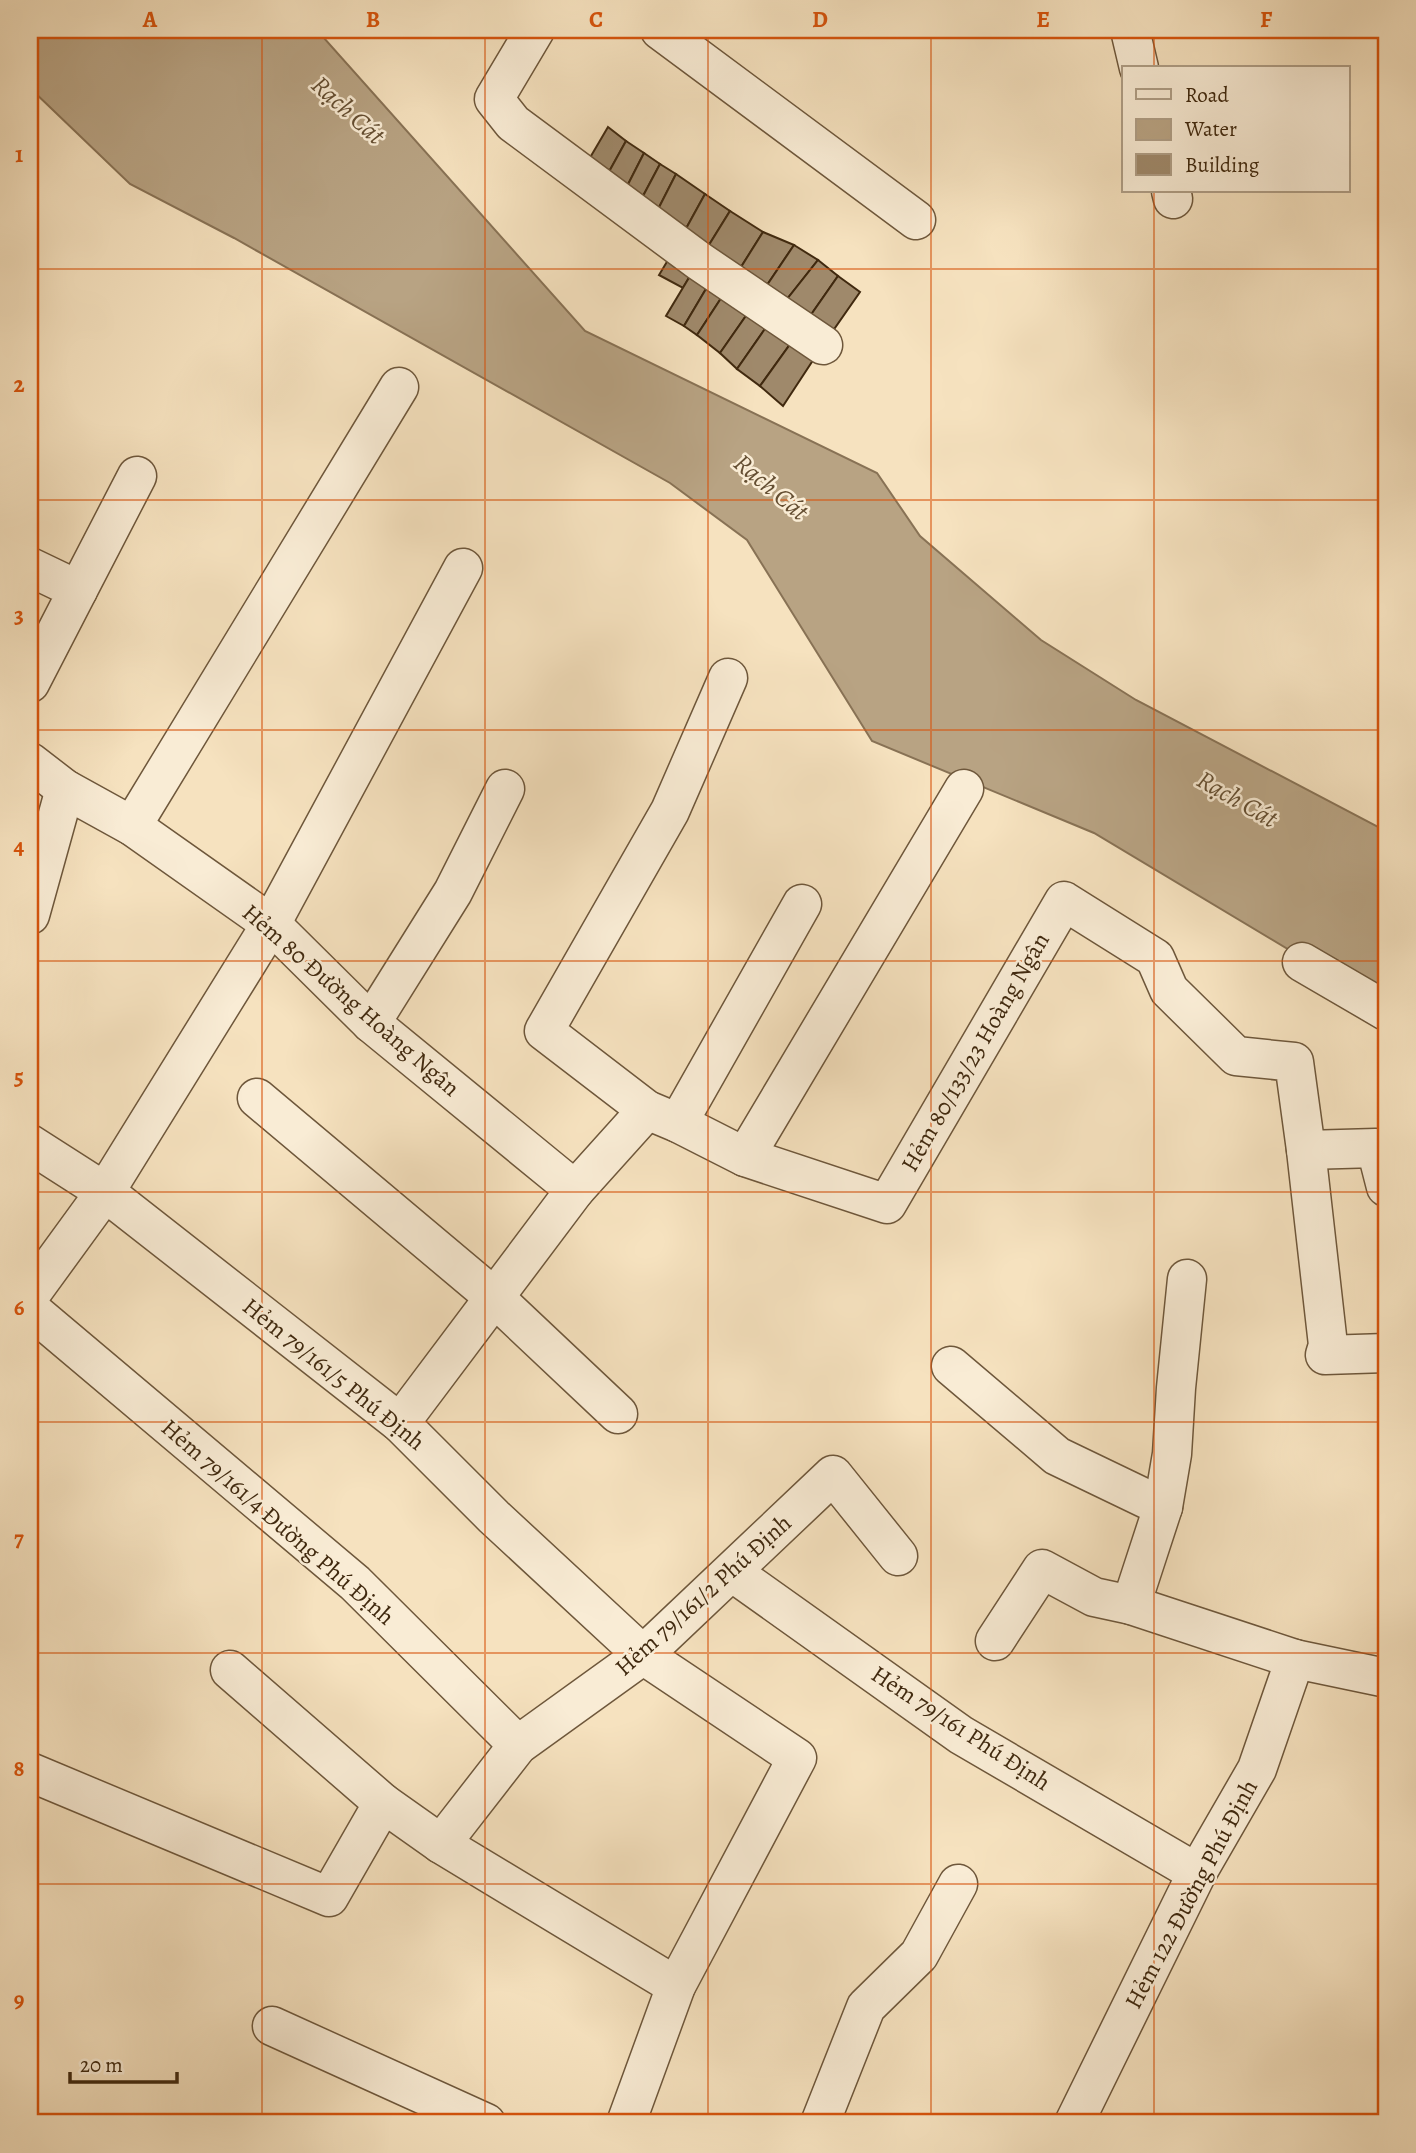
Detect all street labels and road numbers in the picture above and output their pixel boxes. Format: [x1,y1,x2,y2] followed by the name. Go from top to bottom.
[235,897,467,1103] street label: Hẻm 80 Đường Hoàng Ngân
[893,927,1057,1177] street label: Hẻm 80/133/23 Hoàng Ngân
[236,1290,432,1458] street label: Hẻm 79/161/5 Phú Định
[155,1412,402,1632] street label: Hẻm 79/161/4 Đường Phú Định
[608,1507,798,1683] street label: Hẻm 79/161/2 Phú Định
[865,1658,1057,1798] street label: Hẻm 79/161 Phú Định
[1117,1774,1265,2014] street label: Hẻm 122 Đường Phú Định

